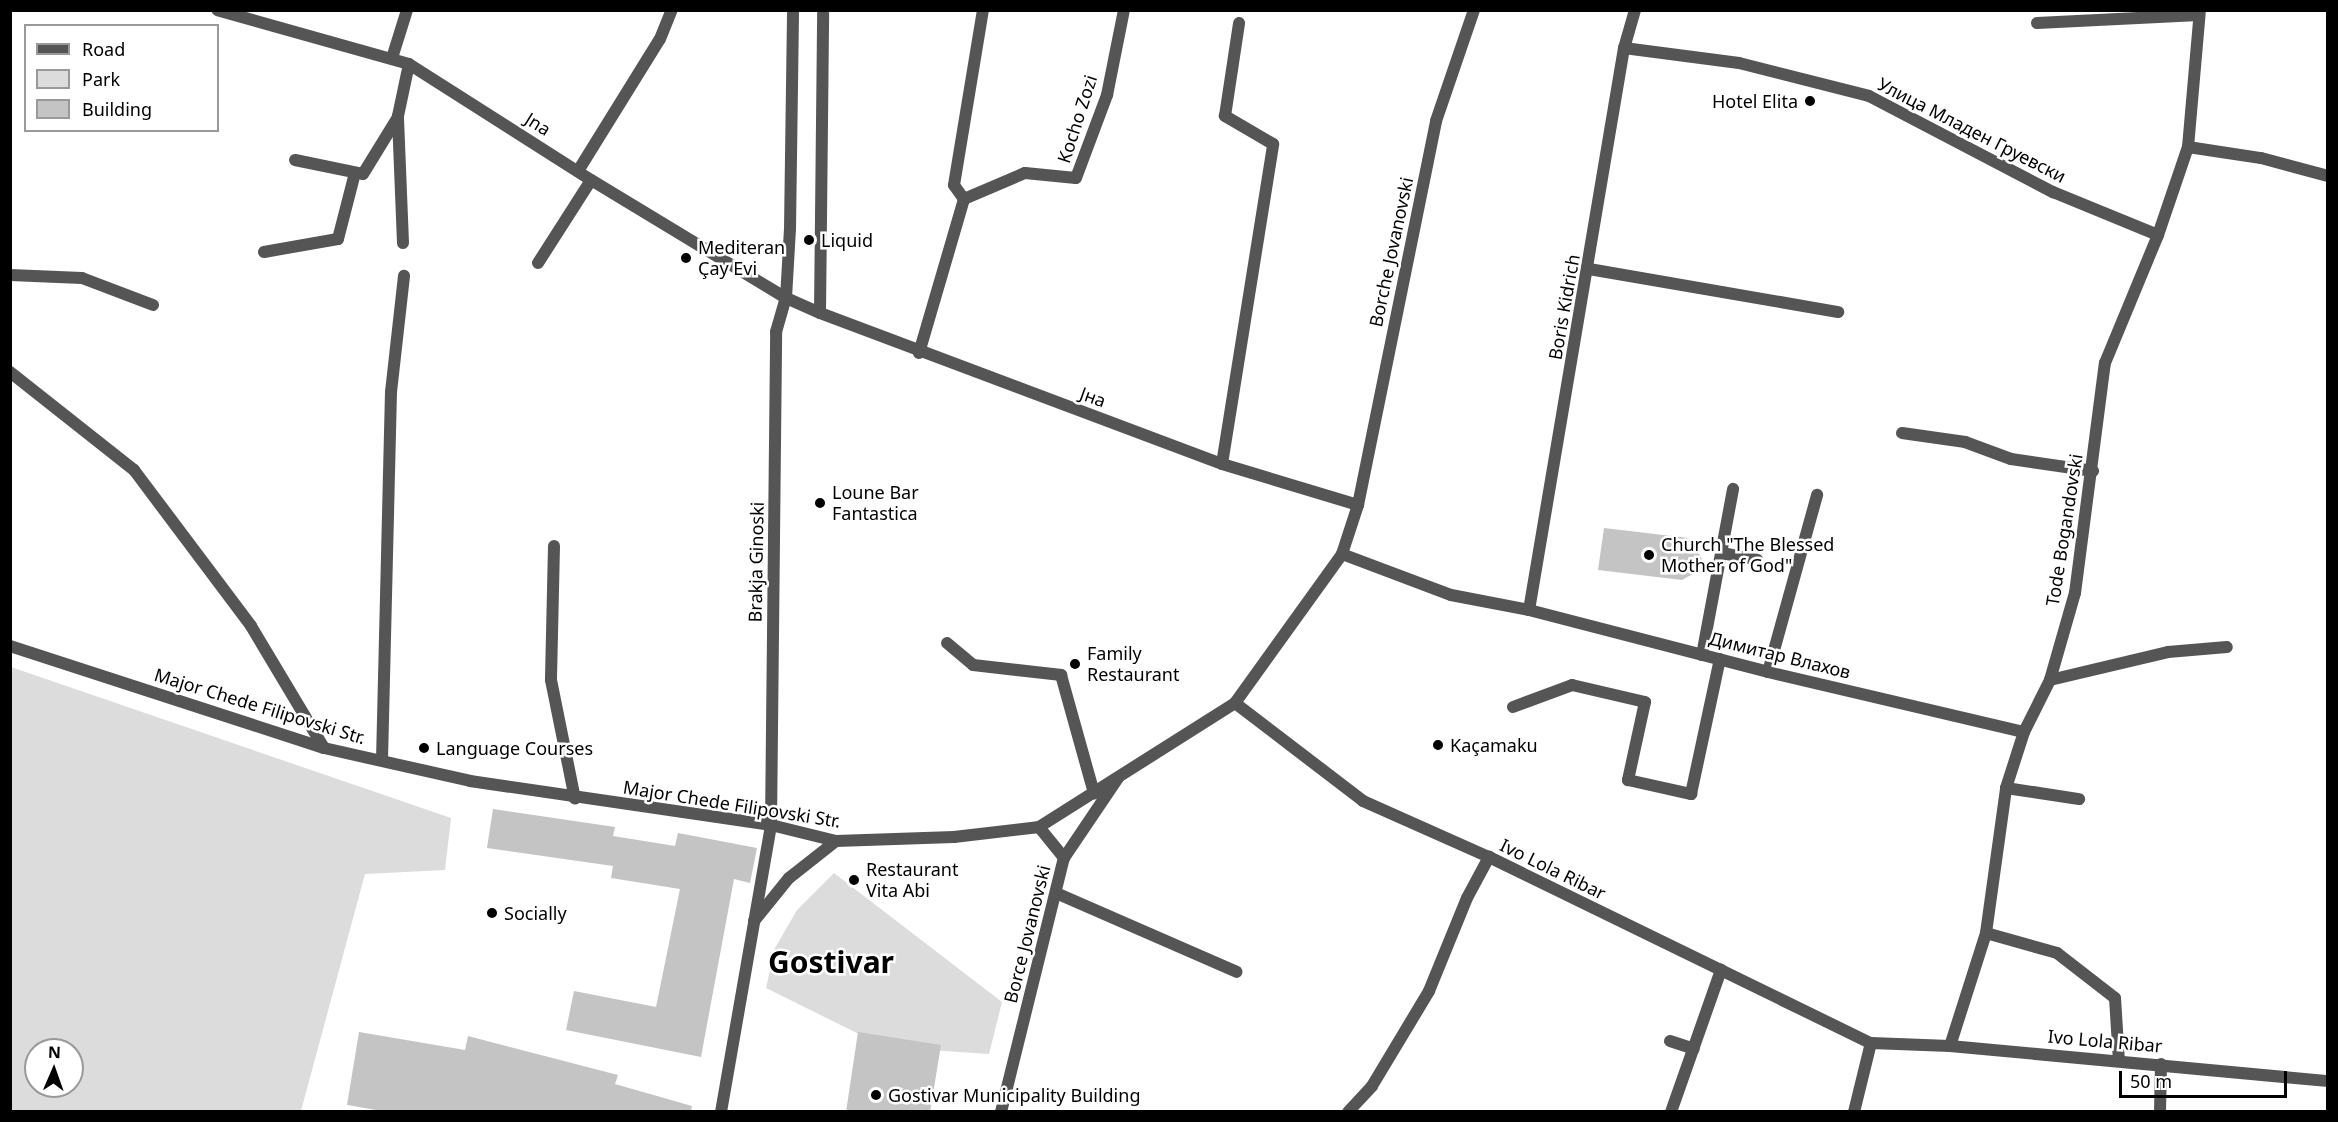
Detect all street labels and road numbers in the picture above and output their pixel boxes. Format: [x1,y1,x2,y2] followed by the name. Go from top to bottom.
[1053,72,1101,166] street label: Kocho Zozi
[1874,73,2070,187] street label: Улица Младен Груевски
[521,108,555,140] street label: Jna
[1365,175,1417,329] street label: Borche Jovanovski
[1544,253,1584,361] street label: Boris Kidrich
[1077,382,1109,412] street label: Јна
[2041,452,2087,608] street label: Tode Bogandovski
[744,502,768,622] street label: Brakja Ginoski
[1707,627,1853,683] street label: Димитар Влахов
[152,664,368,748] street label: Major Chede Filipovski Str.
[622,776,842,832] street label: Major Chede Filipovski Str.
[1497,834,1609,904] street label: Ivo Lola Ribar
[999,863,1055,1005] street label: Borce Jovanovski
[2047,1025,2163,1057] street label: Ivo Lola Ribar

